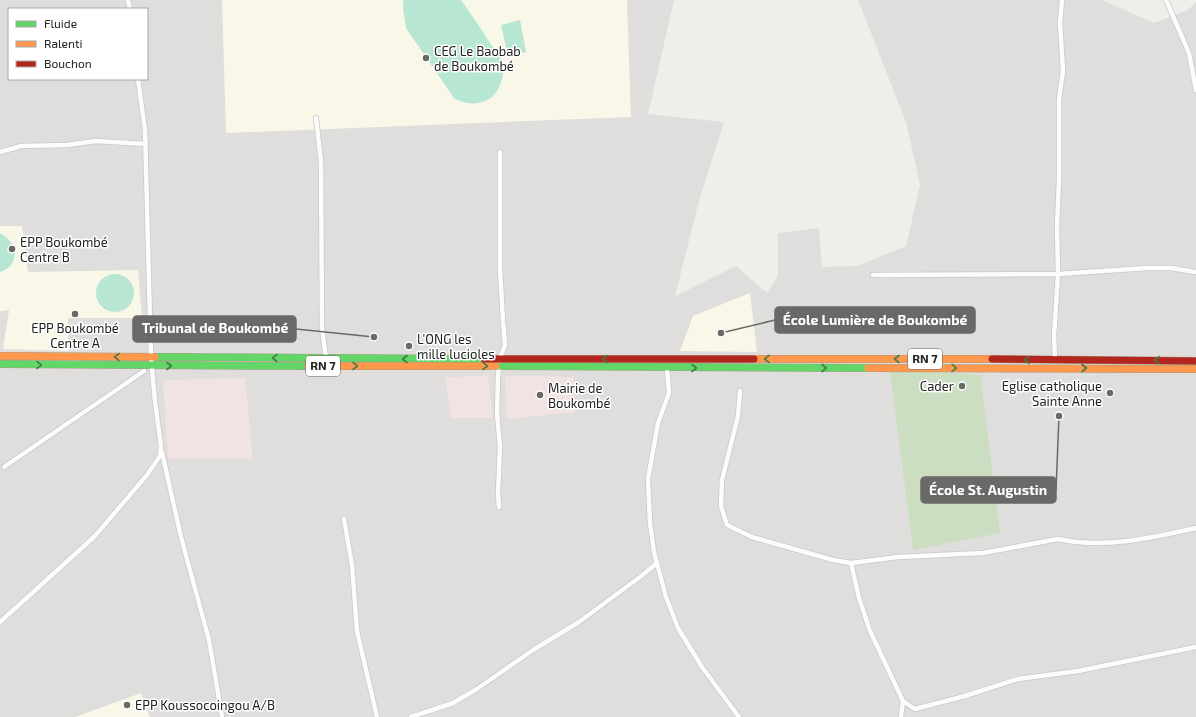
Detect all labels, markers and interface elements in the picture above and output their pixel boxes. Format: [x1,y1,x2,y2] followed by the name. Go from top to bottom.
[8,8,148,80] legend
[44,16,77,30] text: Fluide
[44,36,83,50] text: Ralenti
[434,43,521,74] place label: CEG Le Baobab de Boukombé
[421,53,431,63] marker: CEG Le Baobab de Boukombé
[44,56,92,70] text: Bouchon
[20,234,108,265] place label: EPP Boukombé Centre B
[7,244,17,254] marker: EPP Boukombé Centre B
[775,307,975,333] callout: École Lumière de Boukombé
[70,309,80,319] marker: EPP Boukombé Centre A
[783,311,967,328] text: École Lumière de Boukombé
[133,316,296,342] callout: Tribunal de Boukombé
[142,319,288,336] text: Tribunal de Boukombé
[31,320,119,351] place label: EPP Boukombé Centre A
[417,331,495,362] place label: L'ONG les mille lucioles
[404,341,414,351] marker: L'ONG les mille lucioles
[908,349,942,369] road number: RN 7
[114,353,120,361] one-way arrow
[272,354,278,362] one-way arrow
[402,355,408,363] one-way arrow
[602,355,608,363] one-way arrow
[764,355,770,363] one-way arrow
[894,355,900,363] one-way arrow
[306,356,340,376] road number: RN 7
[1024,356,1030,364] one-way arrow
[1154,356,1160,364] one-way arrow
[36,361,42,369] one-way arrow
[166,362,172,370] one-way arrow
[352,362,358,371] one-way arrow
[482,362,488,371] one-way arrow
[691,364,697,372] one-way arrow
[821,364,827,372] one-way arrow
[951,364,957,372] one-way arrow
[1081,364,1087,372] one-way arrow
[920,378,954,394] place label: Cader
[1002,378,1102,409] place label: Eglise catholique Sainte Anne
[548,380,610,411] place label: Mairie de Boukombé
[957,381,967,391] marker: Cader
[1105,388,1115,398] marker: Eglise catholique Sainte Anne
[535,390,545,400] marker: Mairie de Boukombé
[921,477,1056,503] callout: École St. Augustin
[929,481,1047,498] text: École St. Augustin
[135,697,275,713] place label: EPP Koussocoingou A/B
[122,700,132,710] marker: EPP Koussocoingou A/B

